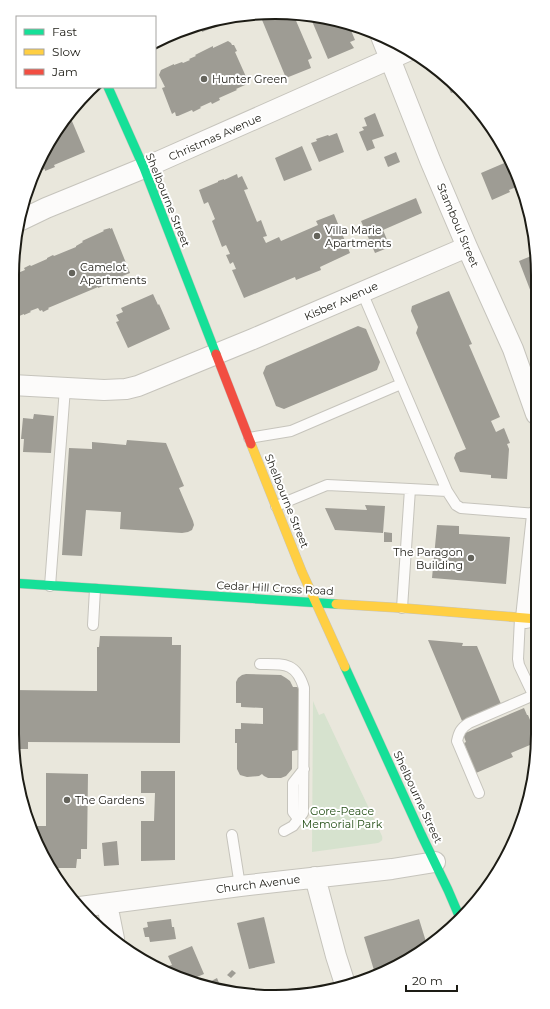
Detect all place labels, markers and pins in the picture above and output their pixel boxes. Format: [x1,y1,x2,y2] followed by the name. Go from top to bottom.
[212,72,287,86] place label: Hunter Green
[199,74,209,84] marker: Hunter Green
[325,223,392,250] place label: Villa Marie Apartments
[312,231,322,241] marker: Villa Marie Apartments
[80,260,147,287] place label: Camelot Apartments
[67,268,77,278] marker: Camelot Apartments
[393,545,463,572] place label: The Paragon Building
[466,553,476,563] marker: The Paragon Building
[75,793,145,807] place label: The Gardens
[62,795,72,805] marker: The Gardens

